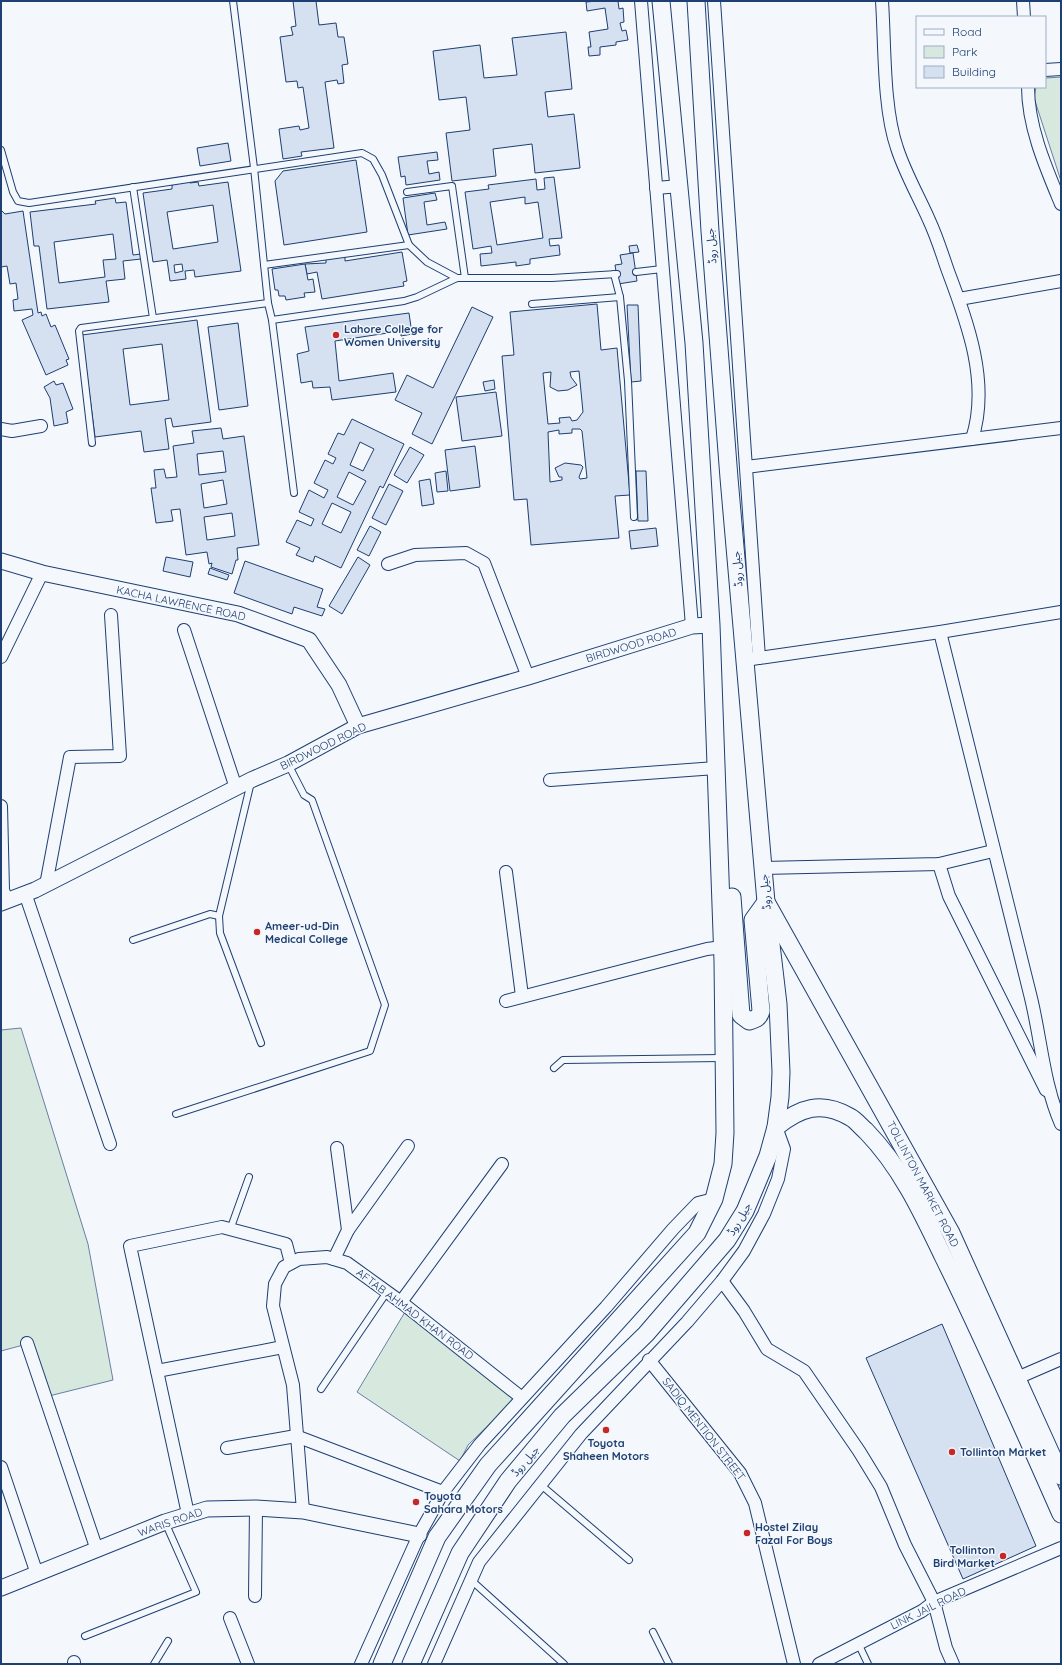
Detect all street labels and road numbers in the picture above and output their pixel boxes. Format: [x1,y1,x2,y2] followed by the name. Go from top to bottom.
[702,227,720,264] street label: جیل روڈ
[728,550,746,587] street label: جیل روڈ
[115,582,247,624] street label: KACHA LAWRENCE ROAD
[584,625,678,665] street label: BIRDWOOD ROAD
[278,719,368,773] street label: BIRDWOOD ROAD
[756,873,774,911] street label: جیل روڈ
[884,1119,962,1249] street label: TOLLINTON MARKET ROAD
[724,1200,754,1238] street label: جیل روڈ
[354,1265,476,1363] street label: AFTAB AHMAD KHAN ROAD
[659,1375,749,1484] street label: SADIQ MENTION STREET
[508,1442,542,1479] street label: جیل روڈ
[136,1504,204,1540] street label: WARIS ROAD
[888,1584,968,1632] street label: LINK JAIL ROAD

